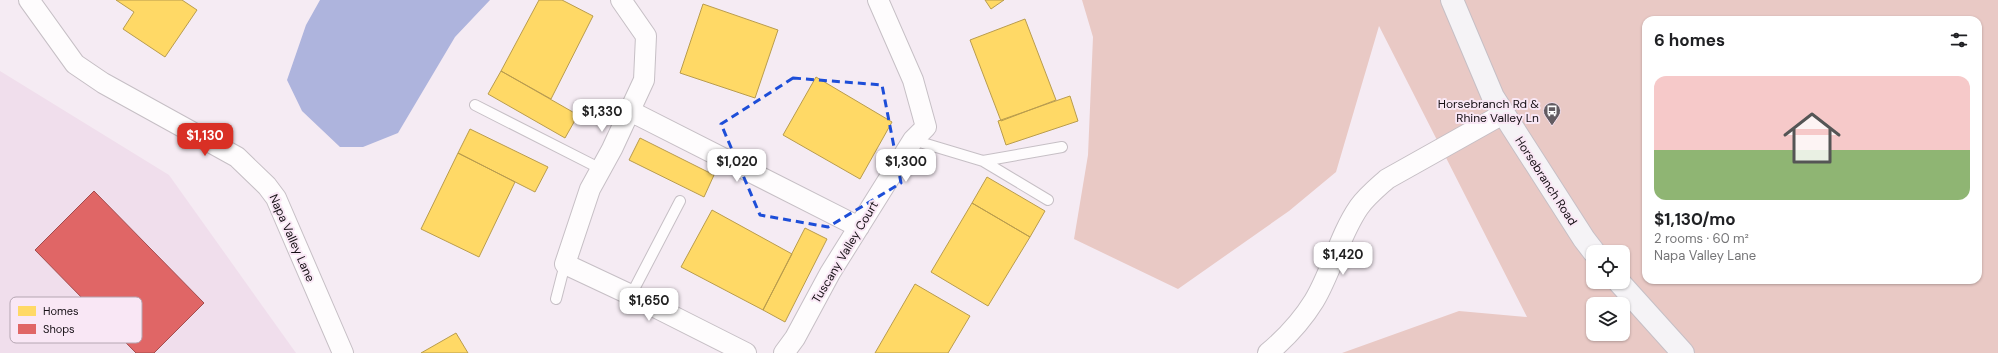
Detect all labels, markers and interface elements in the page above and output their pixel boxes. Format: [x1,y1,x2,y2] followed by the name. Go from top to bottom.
[1654,29,1725,51] text: 6 homes
[1948,29,1970,51] icon: filters
[1438,96,1539,126] place label: Horsebranch Rd & Rhine Valley Ln
[569,99,635,133] pin: $1,330
[1542,101,1562,126] bus stop icon: Horsebranch Rd & Rhine Valley Ln
[1776,102,1848,174] icon: home
[582,103,622,120] text: $1,330
[172,123,238,157] pin: $1,130
[186,127,224,144] text: $1,130
[1511,134,1581,228] street label: Horsebranch Road
[704,149,770,183] pin: $1,020
[873,149,939,183] pin: $1,300
[716,153,758,170] text: $1,020
[885,153,927,170] text: $1,300
[266,192,319,284] street label: Napa Valley Lane
[808,198,882,306] street label: Tuscany Valley Court
[1654,208,1736,230] text: $1,130/mo
[1654,230,1749,247] text: 2 rooms · 60 m²
[1310,242,1376,276] pin: $1,420
[1586,245,1630,341] map controls
[1586,245,1630,289] button: locate
[1323,246,1363,263] text: $1,420
[1654,247,1756,264] text: Napa Valley Lane
[616,288,682,322] pin: $1,650
[628,292,670,309] text: $1,650
[10,297,142,343] legend
[1586,297,1630,341] button: layers
[43,304,79,318] text: Homes
[43,322,75,336] text: Shops

